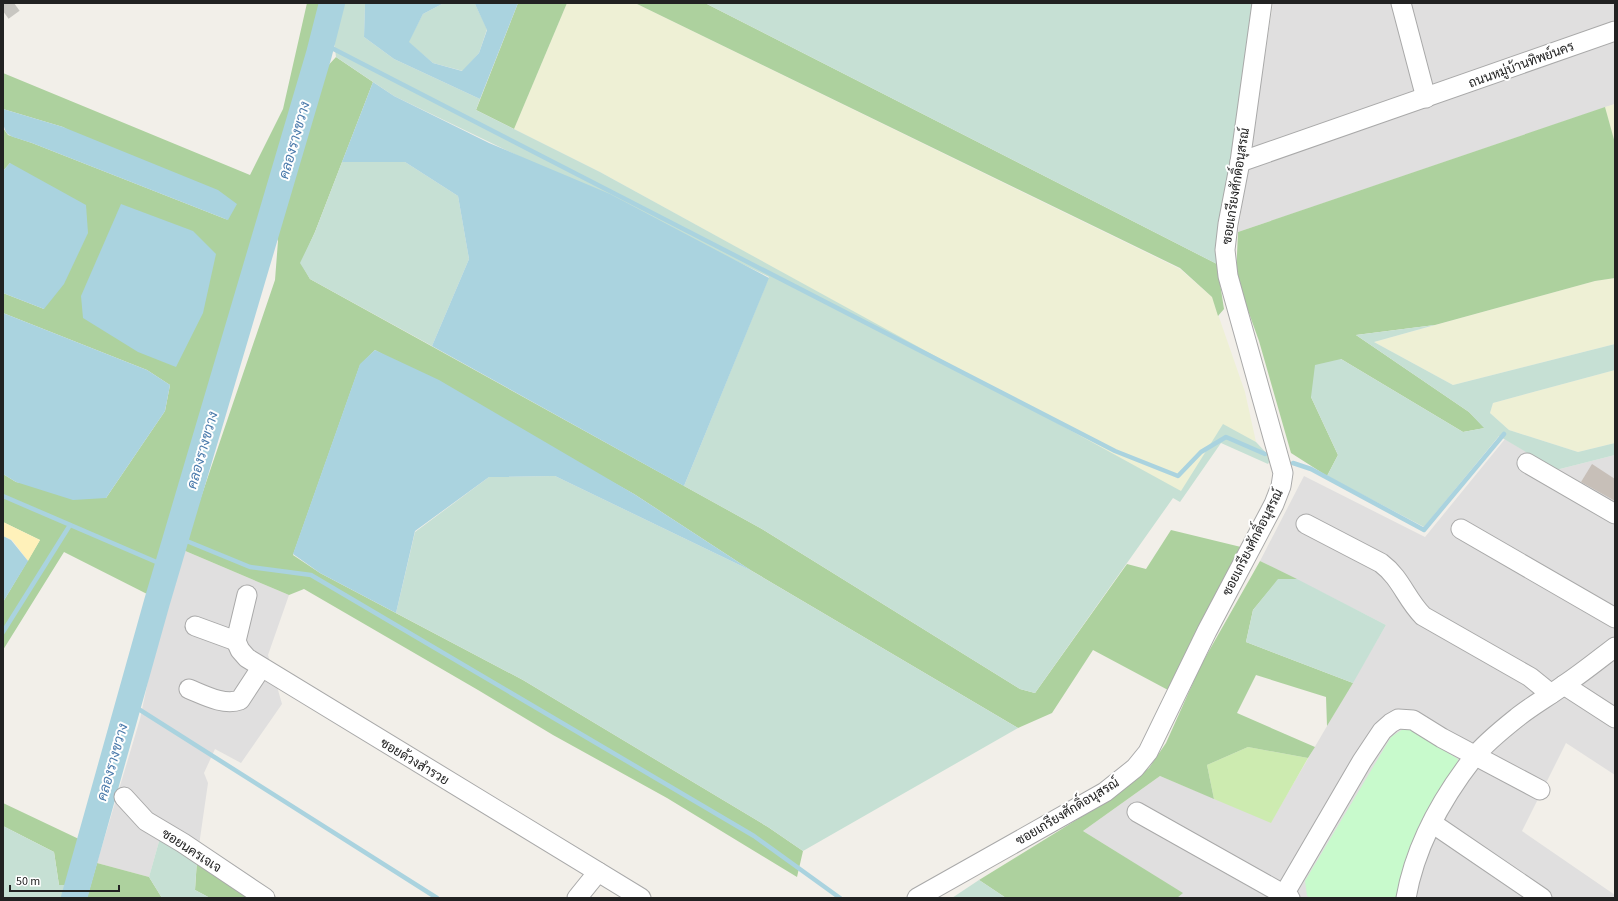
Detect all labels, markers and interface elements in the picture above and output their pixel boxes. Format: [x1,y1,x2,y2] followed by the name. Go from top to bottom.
[1466,37,1577,92] street label: ถนนหมู่บ้านทิพย์นคร
[274,99,316,181] water label: คลองรางขวาง
[1214,126,1254,246] street label: ซอยเกรียงศักดิ์อนุสรณ์
[182,409,224,491] water label: คลองรางขวาง
[1214,484,1288,599] street label: ซอยเกรียงศักดิ์อนุสรณ์
[92,721,134,803] water label: คลองรางขวาง
[377,733,453,790] street label: ซอยด้วงสำรวย
[1010,770,1123,850] street label: ซอยเกรียงศักดิ์อนุสรณ์
[158,825,225,877] street label: ซอยนครเจเจ
[10,867,119,893] scale bar
[16,873,40,890] text: 50 m

